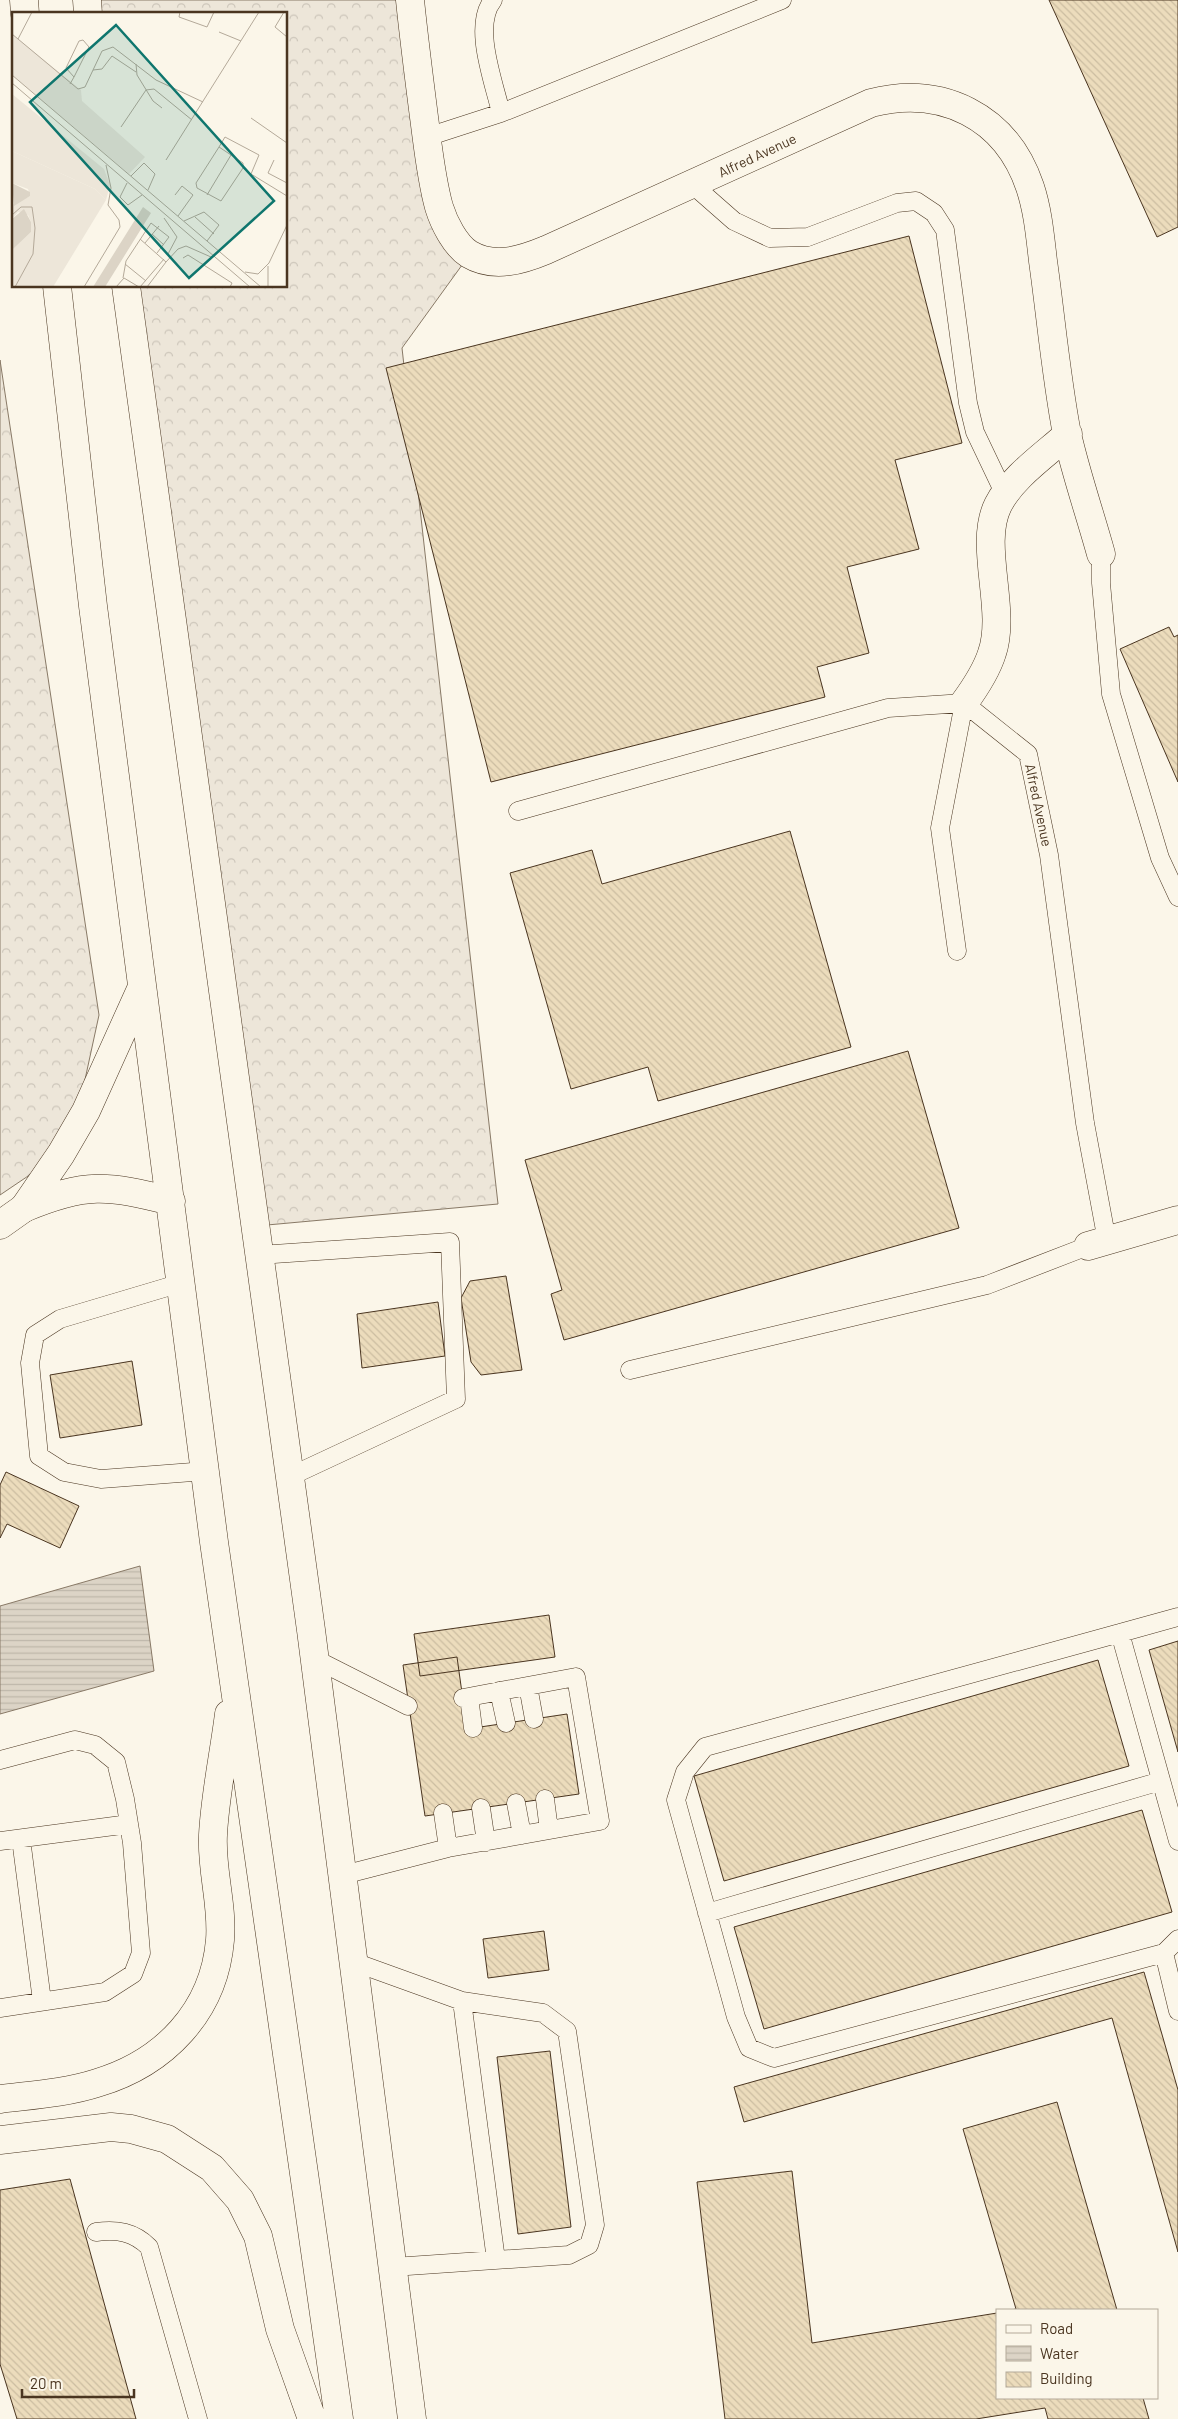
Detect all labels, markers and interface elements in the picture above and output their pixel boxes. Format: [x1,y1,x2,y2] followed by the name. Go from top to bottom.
[12,12,288,288] inset map
[715,130,799,180] street label: Alfred Avenue
[1022,762,1056,848] street label: Alfred Avenue
[996,2309,1158,2399] legend
[1040,2319,1073,2337] text: Road
[1040,2344,1079,2362] text: Water
[22,2366,135,2398] scale bar
[1040,2369,1093,2387] text: Building
[30,2374,62,2392] text: 20 m

